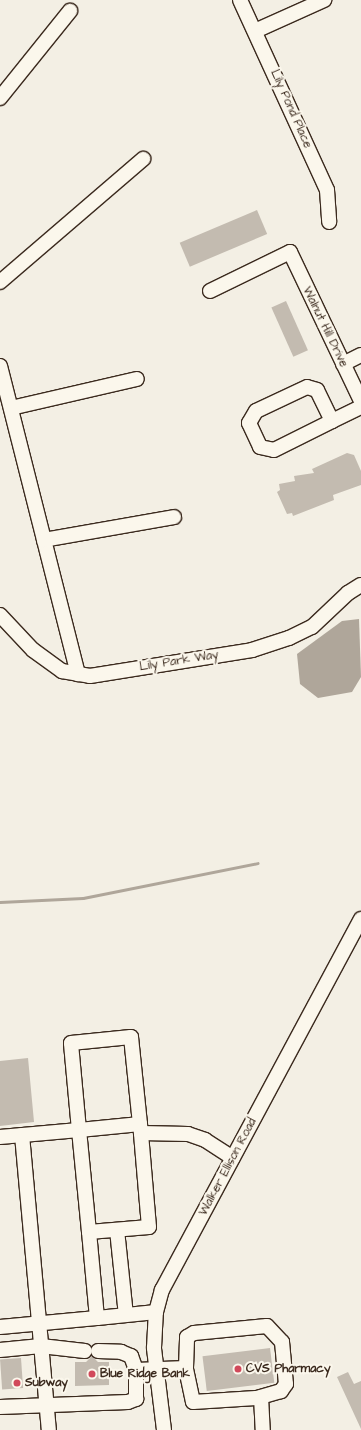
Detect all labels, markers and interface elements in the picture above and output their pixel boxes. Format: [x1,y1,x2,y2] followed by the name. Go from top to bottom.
[267,67,315,151] street label: Lily Pond Place
[299,284,351,370] street label: Walnut Hill Drive
[138,648,220,674] street label: Lily Park Way
[196,1116,260,1218] street label: Walker Ellison Road
[246,1362,330,1376] place label: CVS Pharmacy
[233,1364,243,1374] marker: CVS Pharmacy
[100,1367,190,1381] place label: Blue Ridge Bank
[87,1369,97,1379] marker: Blue Ridge Bank
[25,1376,68,1390] place label: Subway
[12,1378,22,1388] marker: Subway

